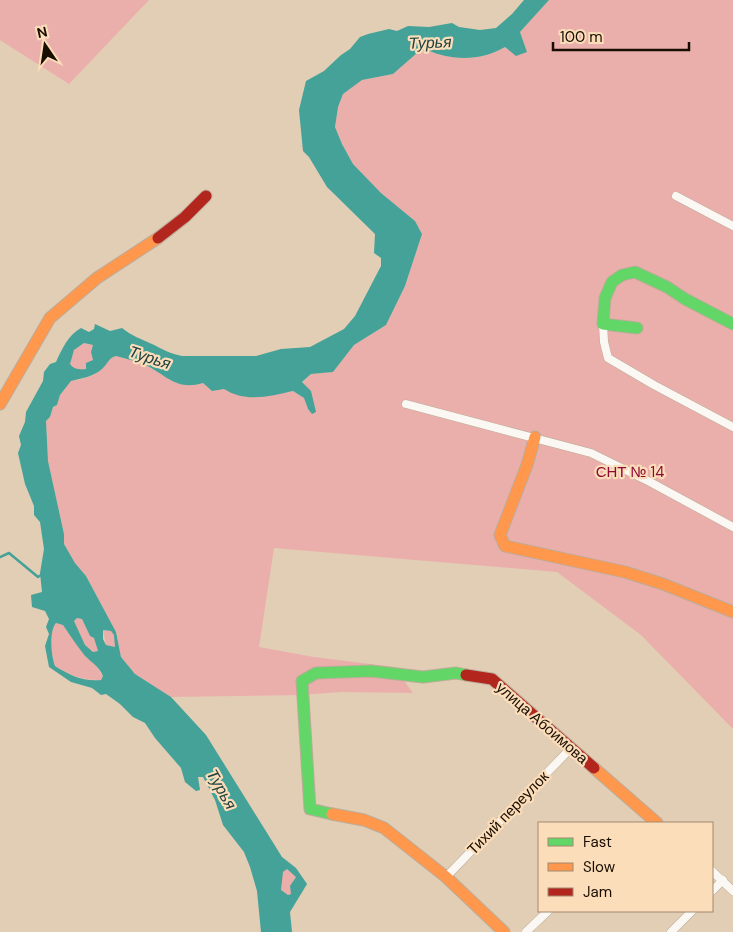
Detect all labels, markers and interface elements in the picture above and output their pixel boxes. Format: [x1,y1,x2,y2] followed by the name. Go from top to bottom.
[20,20,70,70] north arrow
[553,20,689,52] scale bar
[35,22,49,42] text: N
[560,27,603,47] text: 100 m
[408,31,452,54] water label: Турья
[126,341,174,374] water label: Турья
[596,462,664,482] park label: СНТ № 14
[492,678,593,769] street label: улица Абоимова
[202,765,242,814] water label: Турья
[463,766,553,859] street label: Тихий переулок
[538,822,713,912] legend
[583,832,612,852] text: Fast
[583,857,616,877] text: Slow
[583,882,612,902] text: Jam

